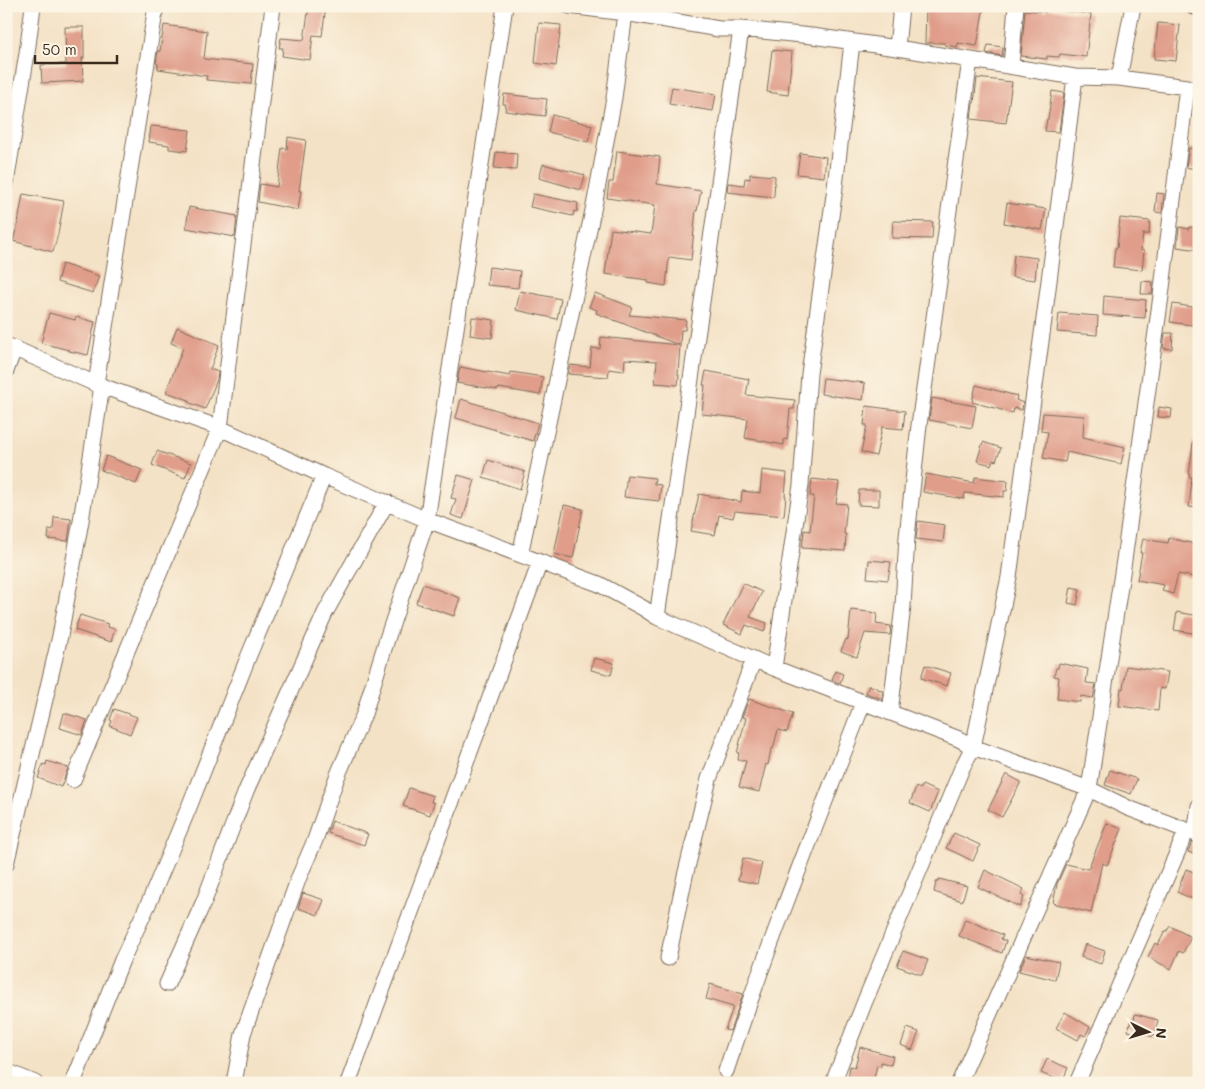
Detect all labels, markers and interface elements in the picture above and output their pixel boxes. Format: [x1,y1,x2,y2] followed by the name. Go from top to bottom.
[35,32,118,64] scale bar
[42,39,77,59] text: 50 m
[1122,1006,1172,1056] north arrow
[1152,1027,1171,1039] text: N

